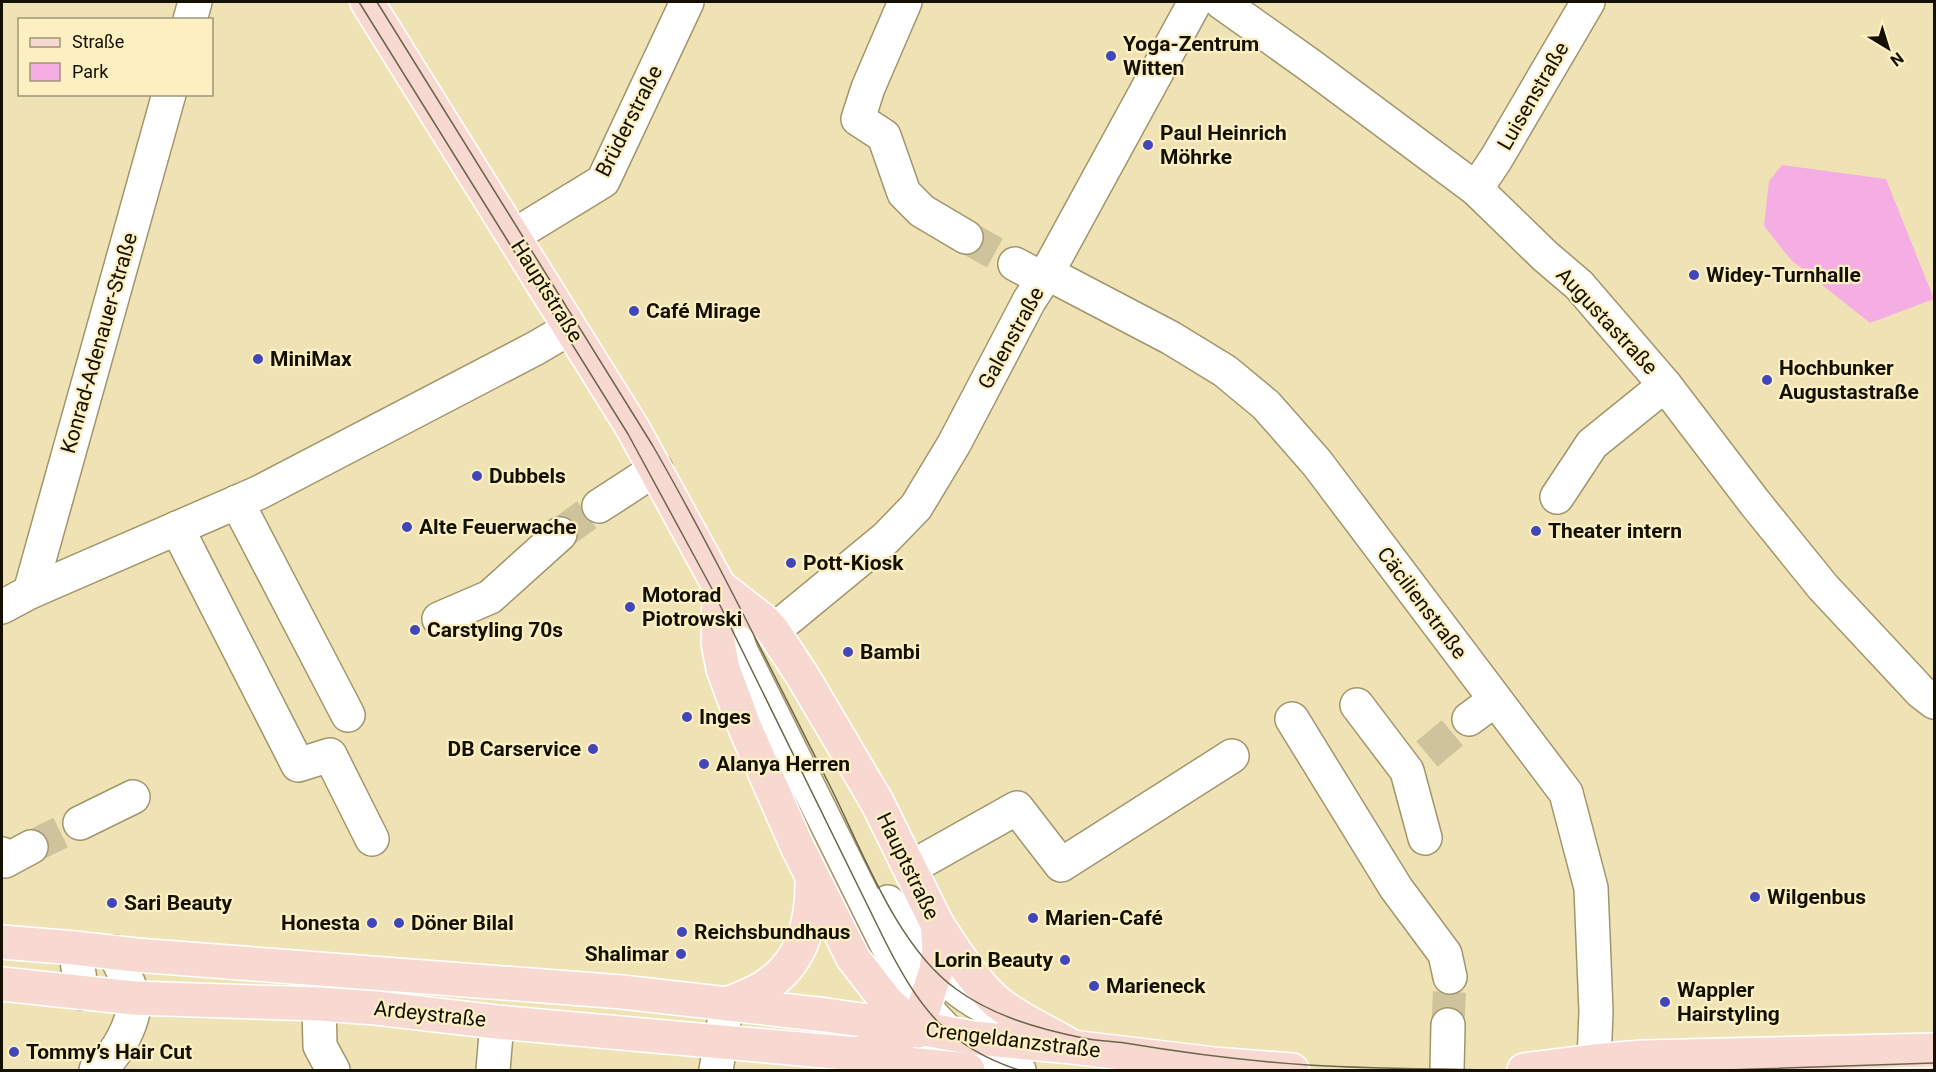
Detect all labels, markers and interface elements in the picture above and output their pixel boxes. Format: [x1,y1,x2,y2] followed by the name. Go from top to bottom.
[18,18,213,96] legend
[1858,18,1918,78] north arrow
[72,31,124,52] text: Straße
[1123,32,1259,80] place label: Yoga-Zentrum Witten
[1492,38,1574,154] street label: Luisenstraße
[1887,48,1907,70] text: N
[1104,49,1118,63] marker: Yoga-Zentrum Witten
[72,61,109,82] text: Park
[591,61,667,181] street label: Brüderstraße
[1160,121,1287,169] place label: Paul Heinrich Möhrke
[1141,138,1155,152] marker: Paul Heinrich Möhrke
[56,230,142,456] street label: Konrad-Adenauer-Straße
[506,235,588,347] street label: Hauptstraße
[1551,263,1663,379] street label: Augustastraße
[1706,263,1861,287] place label: Widey-Turnhalle
[1687,268,1701,282] marker: Widey-Turnhalle
[973,283,1049,393] street label: Galenstraße
[646,299,761,323] place label: Café Mirage
[627,304,641,318] marker: Café Mirage
[270,347,352,371] place label: MiniMax
[251,352,265,366] marker: MiniMax
[1779,356,1919,404] place label: Hochbunker Augustastraße
[1760,373,1774,387] marker: Hochbunker Augustastraße
[489,464,566,488] place label: Dubbels
[470,469,484,483] marker: Dubbels
[419,515,577,539] place label: Alte Feuerwache
[1548,519,1682,543] place label: Theater intern
[400,520,414,534] marker: Alte Feuerwache
[1529,524,1543,538] marker: Theater intern
[1372,542,1472,664] street label: Cäcilienstraße
[803,551,904,575] place label: Pott-Kiosk
[784,556,798,570] marker: Pott-Kiosk
[642,583,742,631] place label: Motorad Piotrowski
[623,600,637,614] marker: Motorad Piotrowski
[427,618,563,642] place label: Carstyling 70s
[408,623,422,637] marker: Carstyling 70s
[860,640,920,664] place label: Bambi
[841,645,855,659] marker: Bambi
[699,705,751,729] place label: Inges
[680,710,694,724] marker: Inges
[448,737,581,761] place label: DB Carservice
[586,742,600,756] marker: DB Carservice
[716,752,850,776] place label: Alanya Herren
[697,757,711,771] marker: Alanya Herren
[872,809,944,923] street label: Hauptstraße
[1767,885,1866,909] place label: Wilgenbus
[1748,890,1762,904] marker: Wilgenbus
[124,891,232,915] place label: Sari Beauty
[105,896,119,910] marker: Sari Beauty
[1045,906,1163,930] place label: Marien-Café
[281,911,360,935] place label: Honesta
[411,911,514,935] place label: Döner Bilal
[1026,911,1040,925] marker: Marien-Café
[365,916,379,930] marker: Honesta
[392,916,406,930] marker: Döner Bilal
[694,920,851,944] place label: Reichsbundhaus
[675,925,689,939] marker: Reichsbundhaus
[585,942,669,966] place label: Shalimar
[674,947,688,961] marker: Shalimar
[934,948,1053,972] place label: Lorin Beauty
[1058,953,1072,967] marker: Lorin Beauty
[1106,974,1206,998] place label: Marieneck
[1677,978,1780,1026] place label: Wappler Hairstyling
[1087,979,1101,993] marker: Marieneck
[1658,995,1672,1009] marker: Wappler Hairstyling
[373,996,487,1032] street label: Ardeystraße
[924,1017,1102,1063] street label: Crengeldanzstraße
[26,1040,192,1064] place label: Tommy’s Hair Cut
[7,1045,21,1059] marker: Tommy’s Hair Cut

